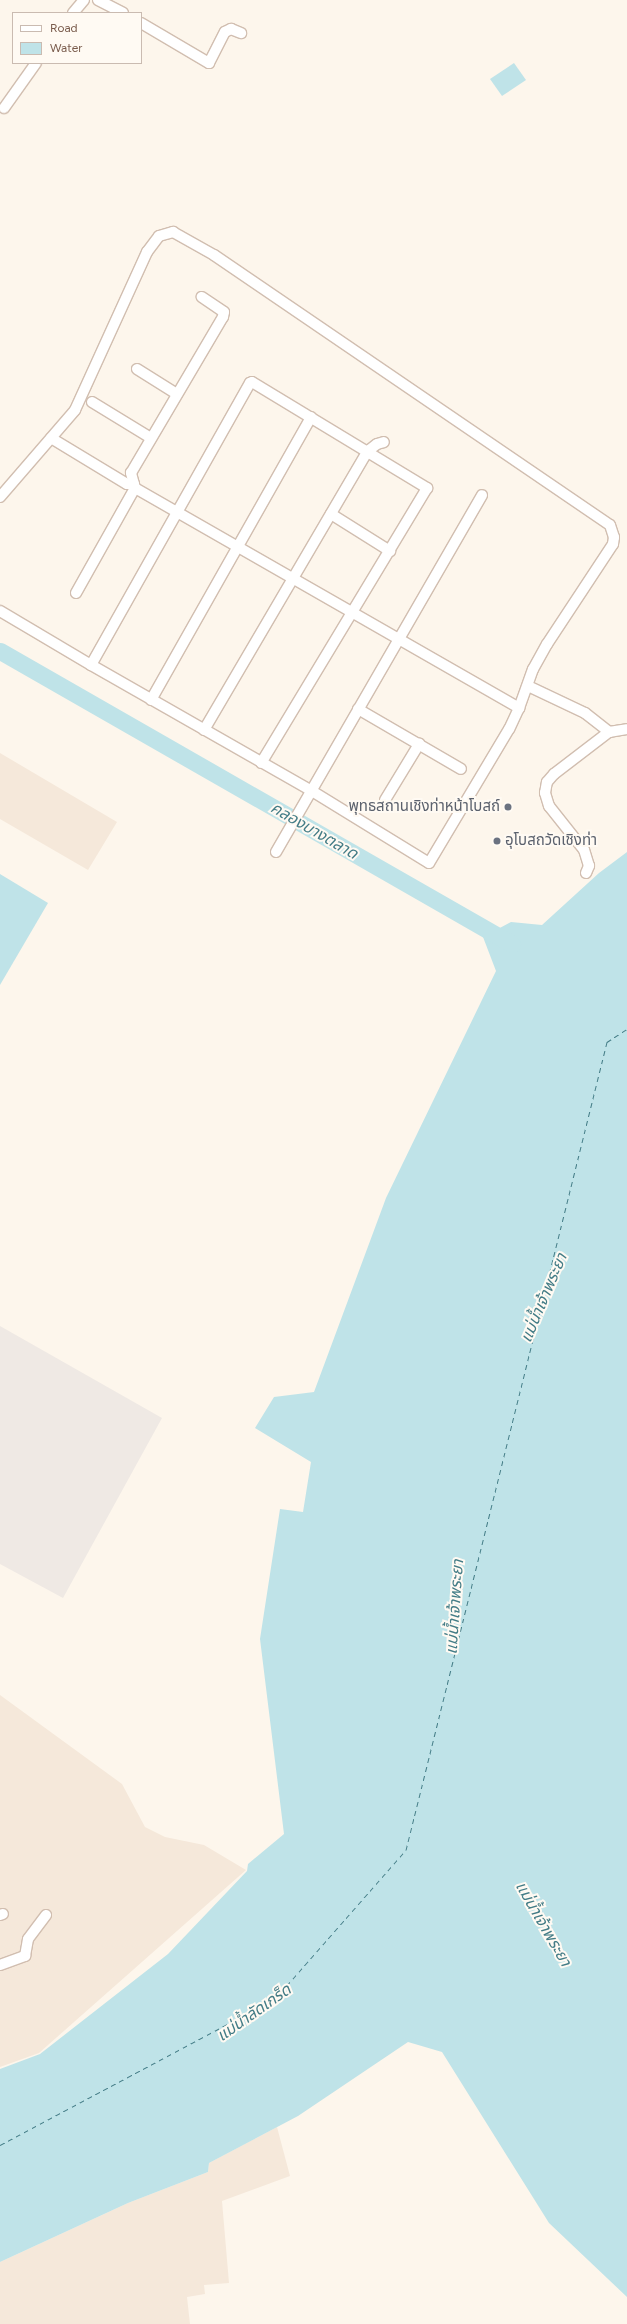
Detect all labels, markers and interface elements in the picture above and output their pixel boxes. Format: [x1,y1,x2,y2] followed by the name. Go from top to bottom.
[12,12,142,64] legend
[50,21,78,35] text: Road
[50,41,82,55] text: Water
[267,798,361,864] water label: คลองบางตลาด
[348,798,500,816] place label: พุทธสถานเชิงท่าหน้าโบสถ์
[503,802,513,812] marker: พุทธสถานเชิงท่าหน้าโบสถ์
[505,832,597,850] place label: อุโบสถวัดเชิงท่า
[492,836,502,846] marker: อุโบสถวัดเชิงท่า
[517,1251,571,1345] water label: แม่น้ำเจ้าพระยา
[442,1559,468,1655] water label: แม่น้ำเจ้าพระยา
[511,1878,575,1970] water label: แม่น้ำเจ้าพระยา
[213,1980,295,2046] water label: แม่น้ำลัดเกร็ด

